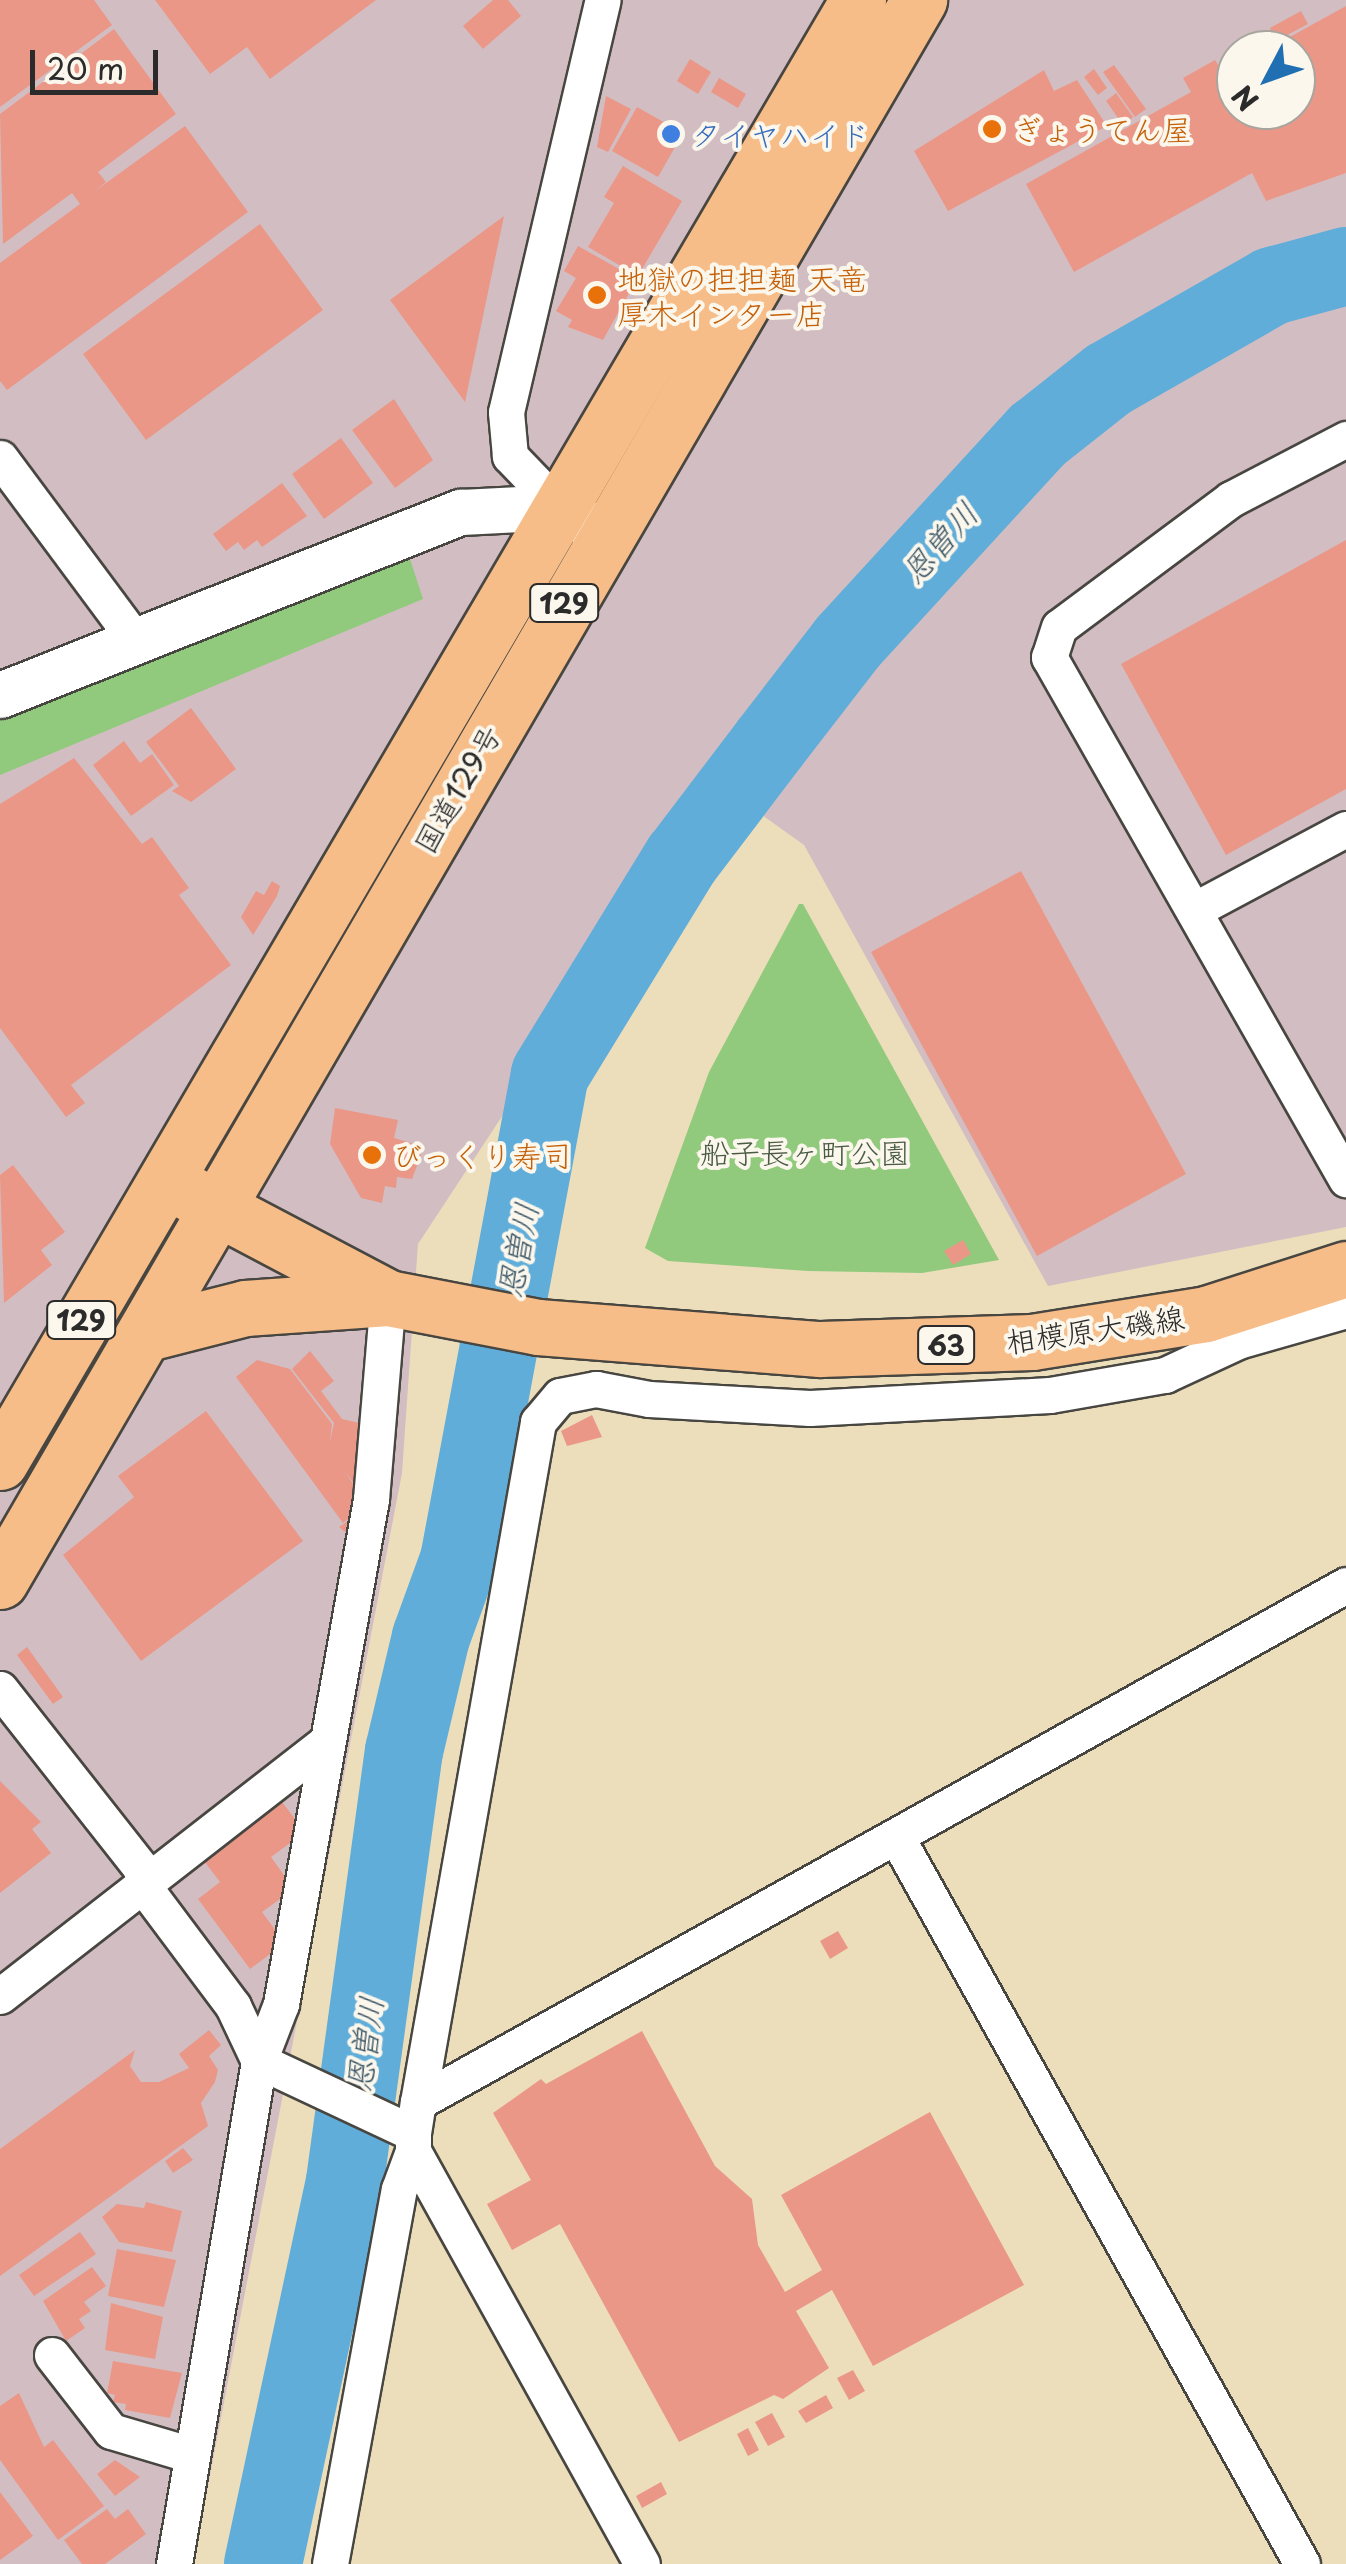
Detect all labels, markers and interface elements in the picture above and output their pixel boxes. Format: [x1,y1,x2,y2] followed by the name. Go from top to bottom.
[35,30,162,92] scale bar
[1216,30,1316,130] north arrow
[47,45,124,90] text: 20 m
[1221,76,1268,121] text: N
[1012,111,1192,147] place label: ぎょうてん屋
[691,116,871,152] place label: タイヤハイド
[981,118,1003,140] marker: ぎょうてん屋
[660,123,682,145] marker: タイヤハイド
[617,260,867,330] place label: 地獄の担担麺 天竜 厚木インター店
[586,284,608,306] marker: 地獄の担担麺 天竜 厚木インター店
[893,493,985,591] water label: 恩曽川
[529,580,599,626] road number: 129
[406,719,508,859] street label: 国道129号
[700,1134,910,1170] park label: 船子長ヶ町公園
[392,1137,572,1173] place label: びっくり寿司
[361,1144,383,1166] marker: びっくり寿司
[489,1199,545,1301] water label: 恩曽川
[46,1297,116,1343] road number: 129
[1003,1299,1187,1359] street label: 相模原大磯線
[916,1322,976,1368] road number: 63
[338,1994,390,2094] water label: 恩曽川

